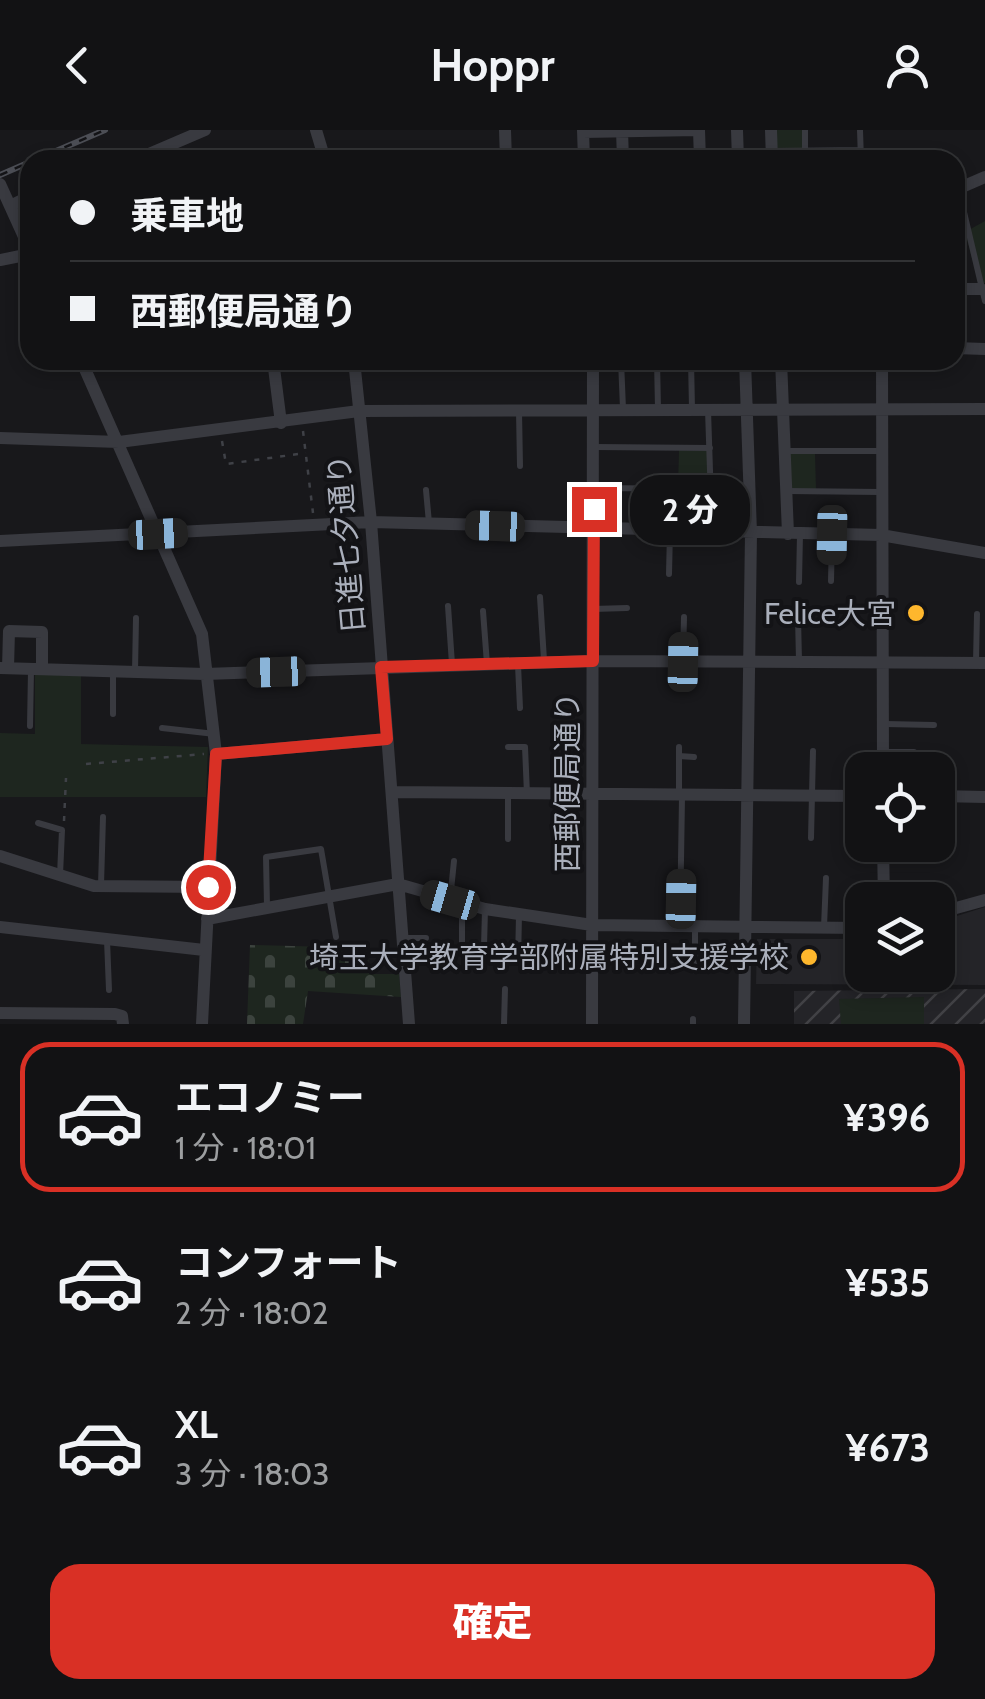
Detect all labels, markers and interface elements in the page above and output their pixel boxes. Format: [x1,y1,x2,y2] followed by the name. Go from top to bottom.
[50,38,105,93] icon: back
[430,38,555,92] text: Hoppr
[880,38,935,93] icon: person
[130,192,244,239] text: 乗車地
[130,288,358,335] text: 西郵便局通り
[320,453,372,635] street label: 日進七夕通り
[629,474,749,544] callout: 2 分
[572,487,617,532] route end
[662,490,718,529] text: 2 分
[816,505,848,565] car
[464,510,526,542] car
[127,517,189,551] car
[764,595,896,632] place label: Felice大宮
[905,602,927,624] marker: Felice大宮
[667,632,699,692] car
[245,656,307,688] car
[549,692,586,872] street label: 西郵便局通り
[845,752,955,992] map controls
[845,752,955,862] button: locate
[186,865,231,910] route start
[665,869,697,929] car
[417,877,483,923] car
[845,882,955,992] button: layers
[309,939,789,976] place label: 埼玉大学教育学部附属特別支援学校
[798,946,820,968] marker: 埼玉大学教育学部附属特別支援学校
[55,1072,145,1162] icon: car
[175,1074,365,1121] text: エコノミー
[844,1094,930,1141] text: ¥396
[175,1128,316,1167] text: 1 分 · 18:01
[55,1237,145,1327] icon: car
[175,1239,402,1286] text: コンフォート
[846,1259,930,1306] text: ¥535
[175,1293,329,1332] text: 2 分 · 18:02
[175,1401,218,1448] text: XL
[55,1402,145,1492] icon: car
[846,1424,930,1471] text: ¥673
[175,1454,330,1493] text: 3 分 · 18:03
[50,1564,935,1679] button: 確定

